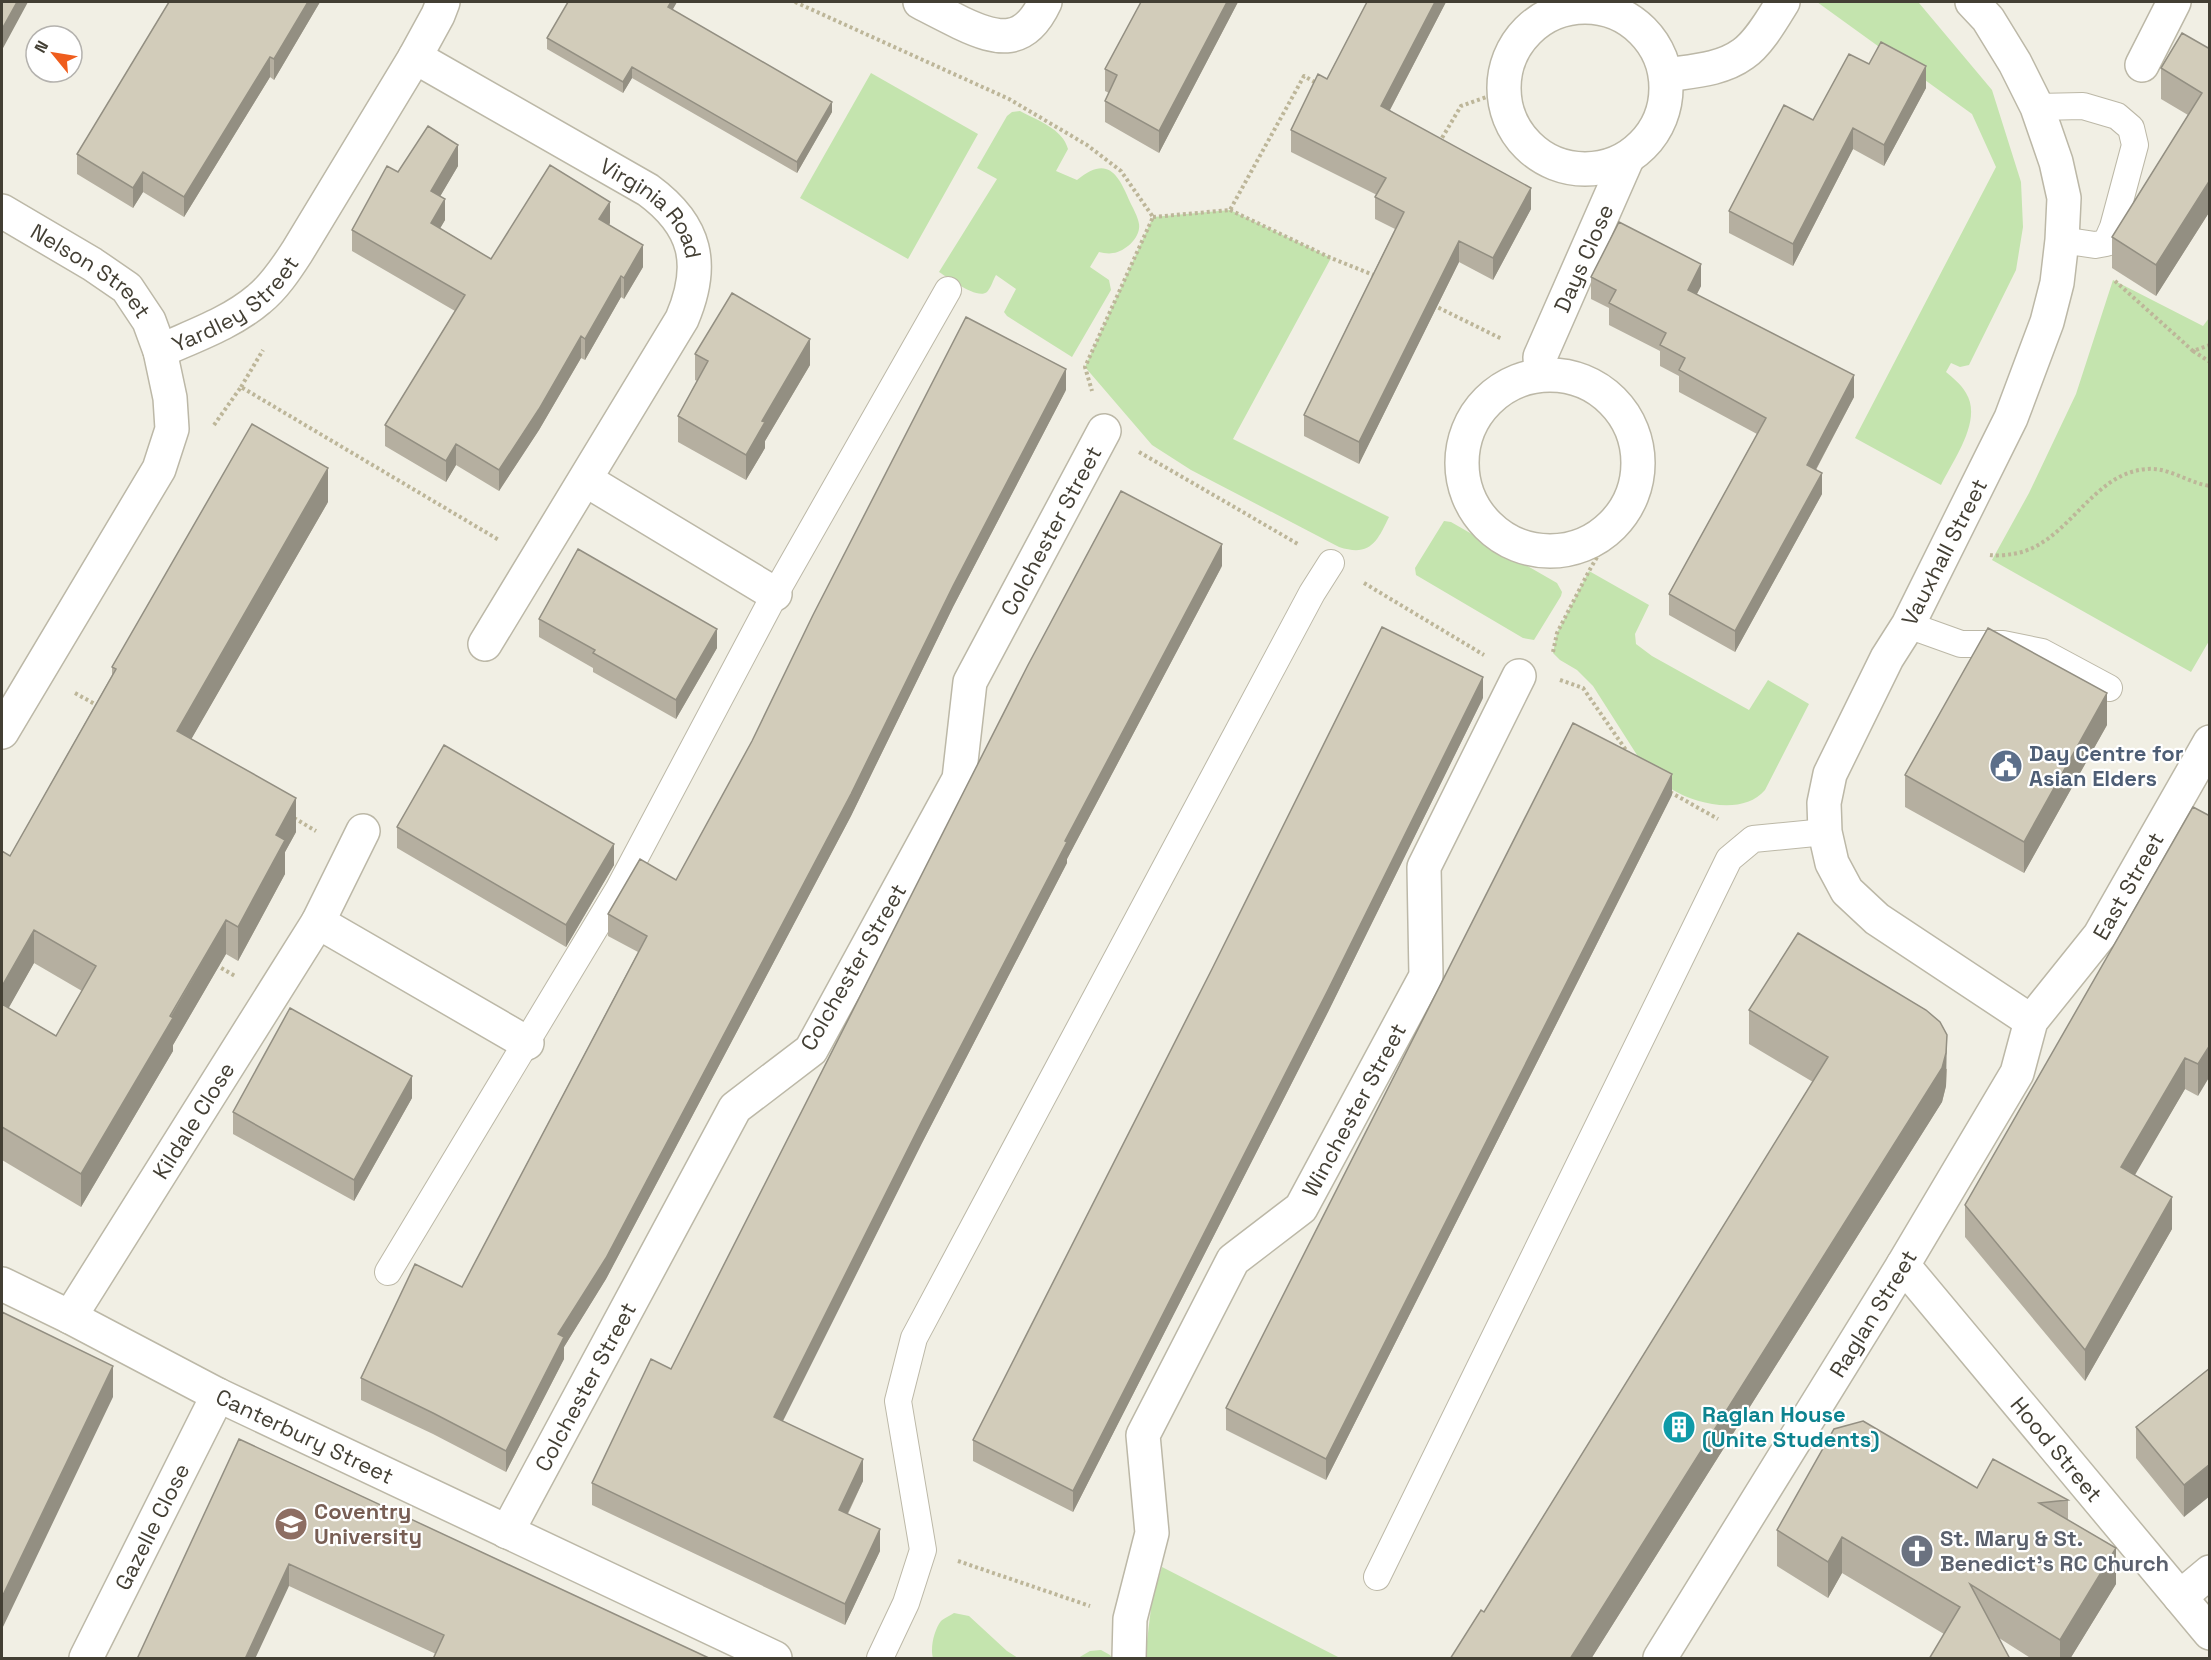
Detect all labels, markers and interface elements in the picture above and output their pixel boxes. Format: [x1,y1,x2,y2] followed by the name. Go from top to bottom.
[24,24,84,84] north arrow
[30,37,53,57] text: N
[595,152,708,261] street label: Virginia Road
[1547,200,1619,317] street label: Days Close
[26,217,157,324] street label: Nelson Street
[168,250,305,358] street label: Yardley Street
[994,441,1107,620] street label: Colchester Street
[1895,474,1993,630] street label: Vauxhall Street
[2029,739,2184,792] place label: Day Centre for Asian Elders
[1988,748,2024,784] public building icon: Day Centre for Asian Elders
[2086,827,2170,945] street label: East Street
[794,879,912,1055] street label: Colchester Street
[1296,1018,1412,1202] street label: Winchester Street
[146,1057,241,1184] street label: Kildale Close
[1823,1245,1923,1382] street label: Raglan Street
[528,1297,642,1476] street label: Colchester Street
[212,1382,398,1490] street label: Canterbury Street
[2005,1391,2109,1508] street label: Hood Street
[1702,1400,1880,1453] place label: Raglan House (Unite Students)
[1661,1409,1697,1445] building icon: Raglan House (Unite Students)
[108,1458,196,1595] street label: Gazelle Close
[314,1497,422,1550] place label: Coventry University
[273,1506,309,1542] school or university icon: Coventry University
[1940,1524,2169,1577] place label: St. Mary & St. Benedict’s RC Church
[1899,1533,1935,1569] church icon: St. Mary & St. Benedict’s RC Church

